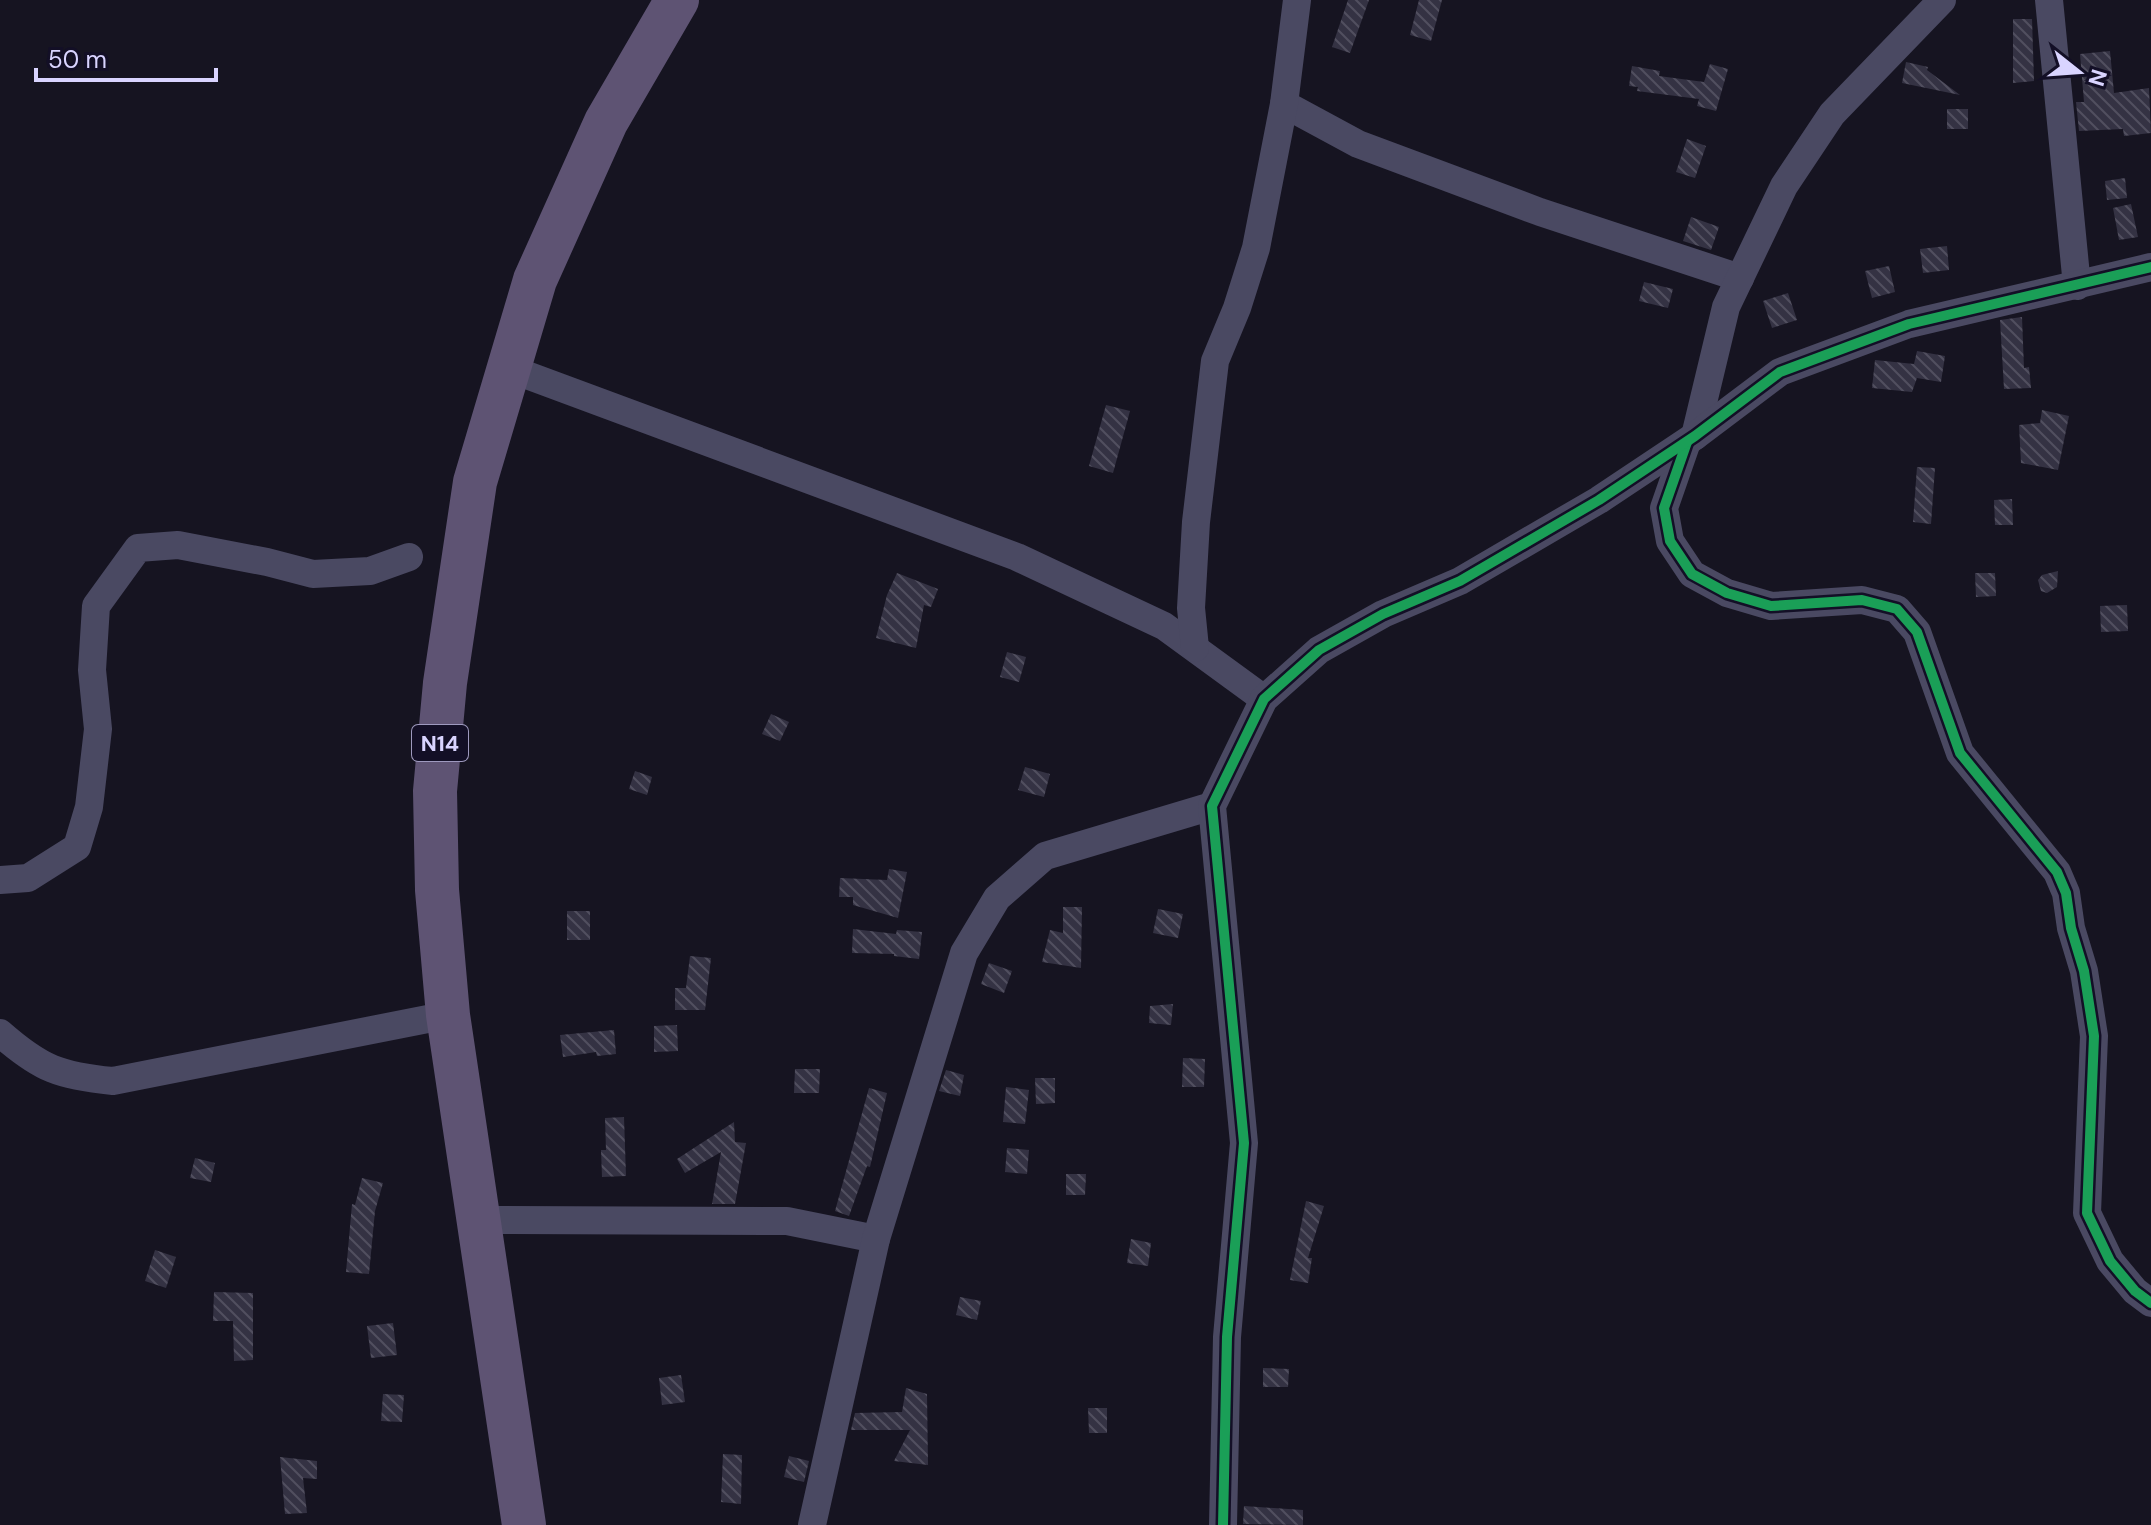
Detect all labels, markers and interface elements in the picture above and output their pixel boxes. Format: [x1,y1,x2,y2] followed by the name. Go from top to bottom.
[36,32,216,82] scale bar
[2039,32,2119,112] north arrow
[48,44,107,75] text: 50 m
[2081,66,2114,90] text: N
[412,725,468,761] road number: N14

